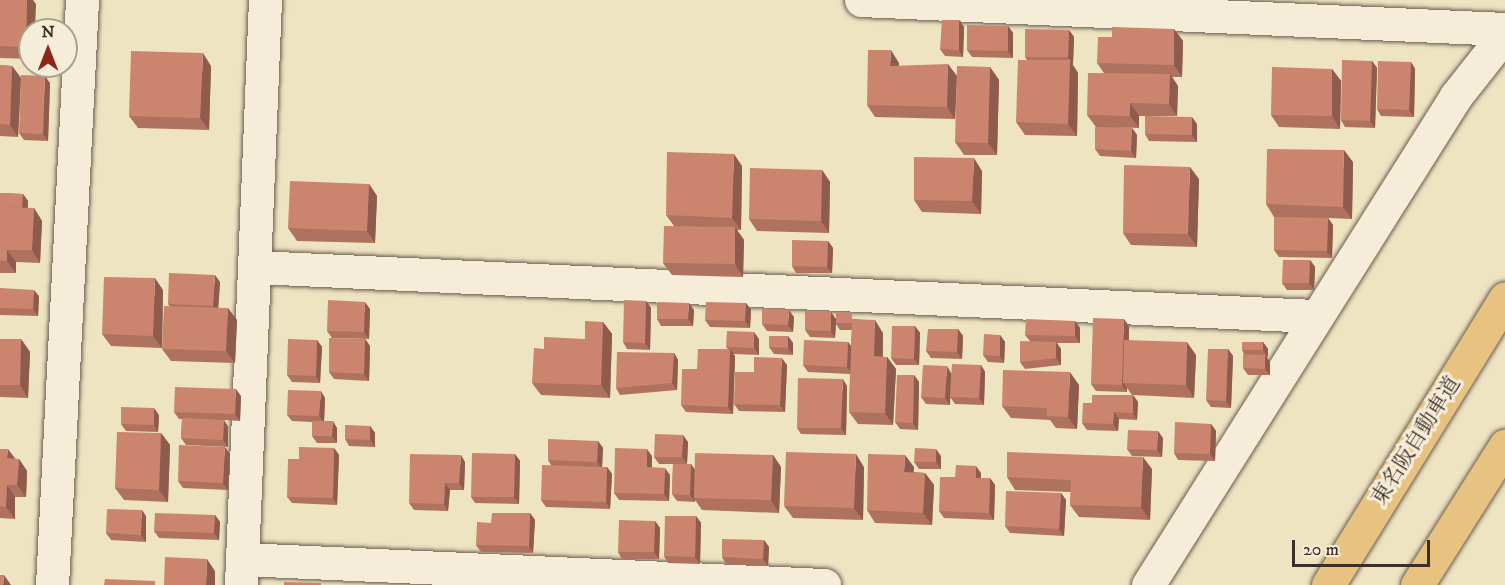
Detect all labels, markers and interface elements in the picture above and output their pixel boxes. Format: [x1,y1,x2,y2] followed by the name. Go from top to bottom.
[18,18,78,78] north arrow
[41,22,55,42] text: N
[1366,372,1466,510] street label: 東名阪自動車道
[1295,528,1433,566] scale bar
[1303,539,1339,561] text: 20 m

